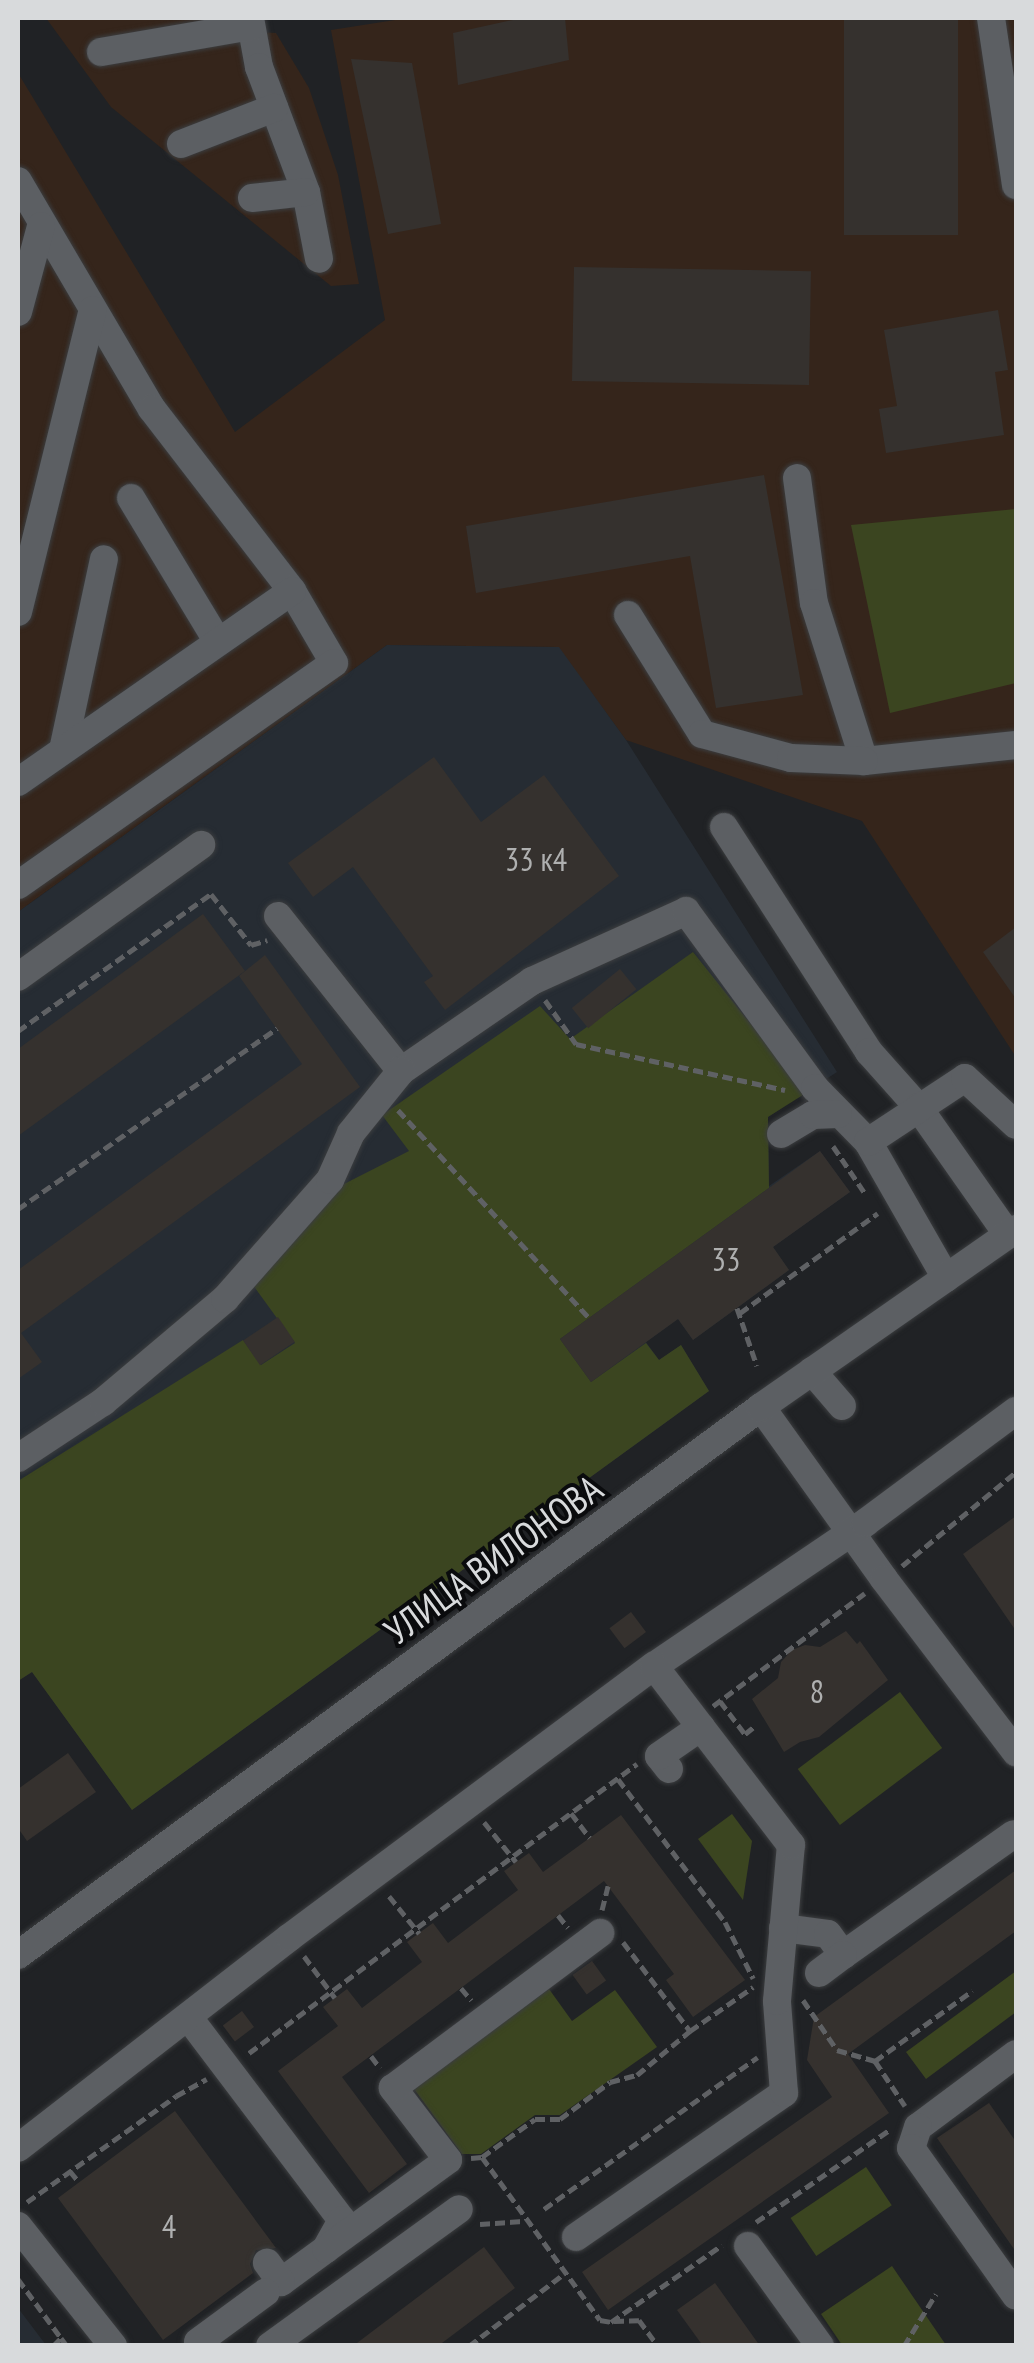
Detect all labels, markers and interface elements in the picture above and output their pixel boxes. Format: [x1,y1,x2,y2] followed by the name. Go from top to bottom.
[505,840,567,878] house number: 33 к4
[712,1240,740,1278] house number: 33
[375,1464,611,1654] street label: УЛИЦА ВИЛОНОВА
[810,1672,824,1710] house number: 8
[162,2207,176,2245] house number: 4

